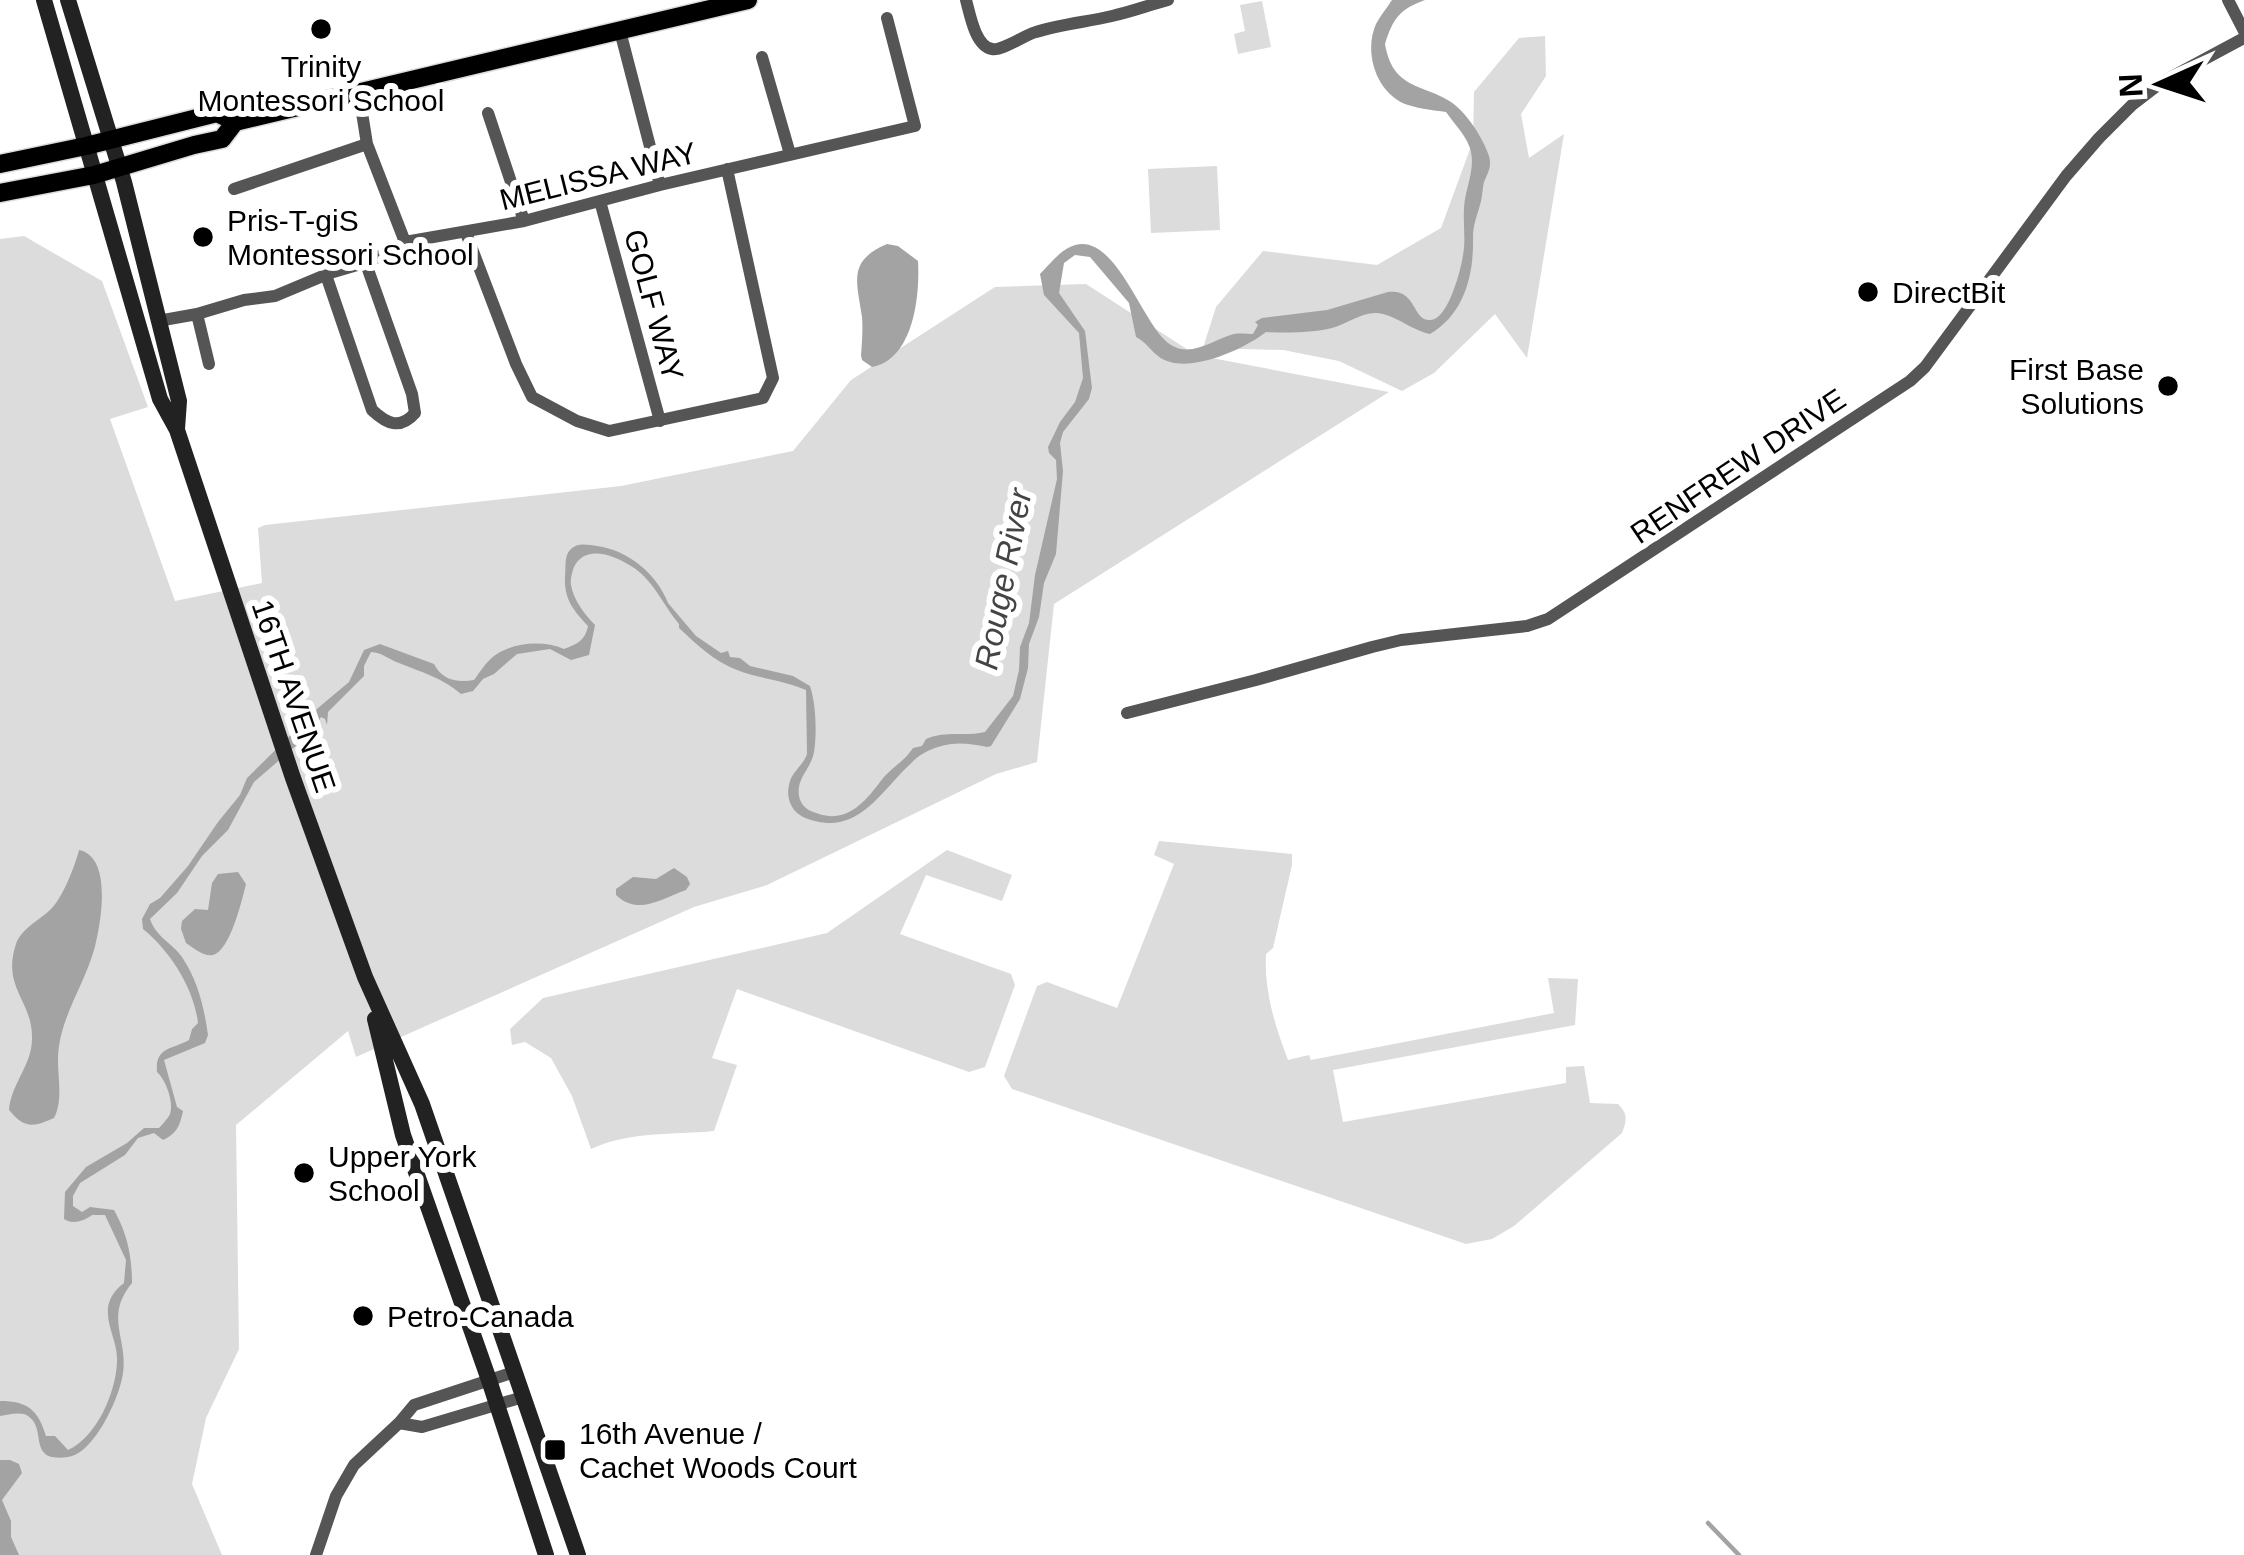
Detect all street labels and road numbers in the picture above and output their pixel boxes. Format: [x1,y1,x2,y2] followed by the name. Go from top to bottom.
[496,136,700,216] street label: MELISSA WAY
[618,226,690,384] street label: GOLF WAY
[1624,382,1852,550] street label: RENFREW DRIVE
[246,596,342,796] street label: 16TH AVENUE

